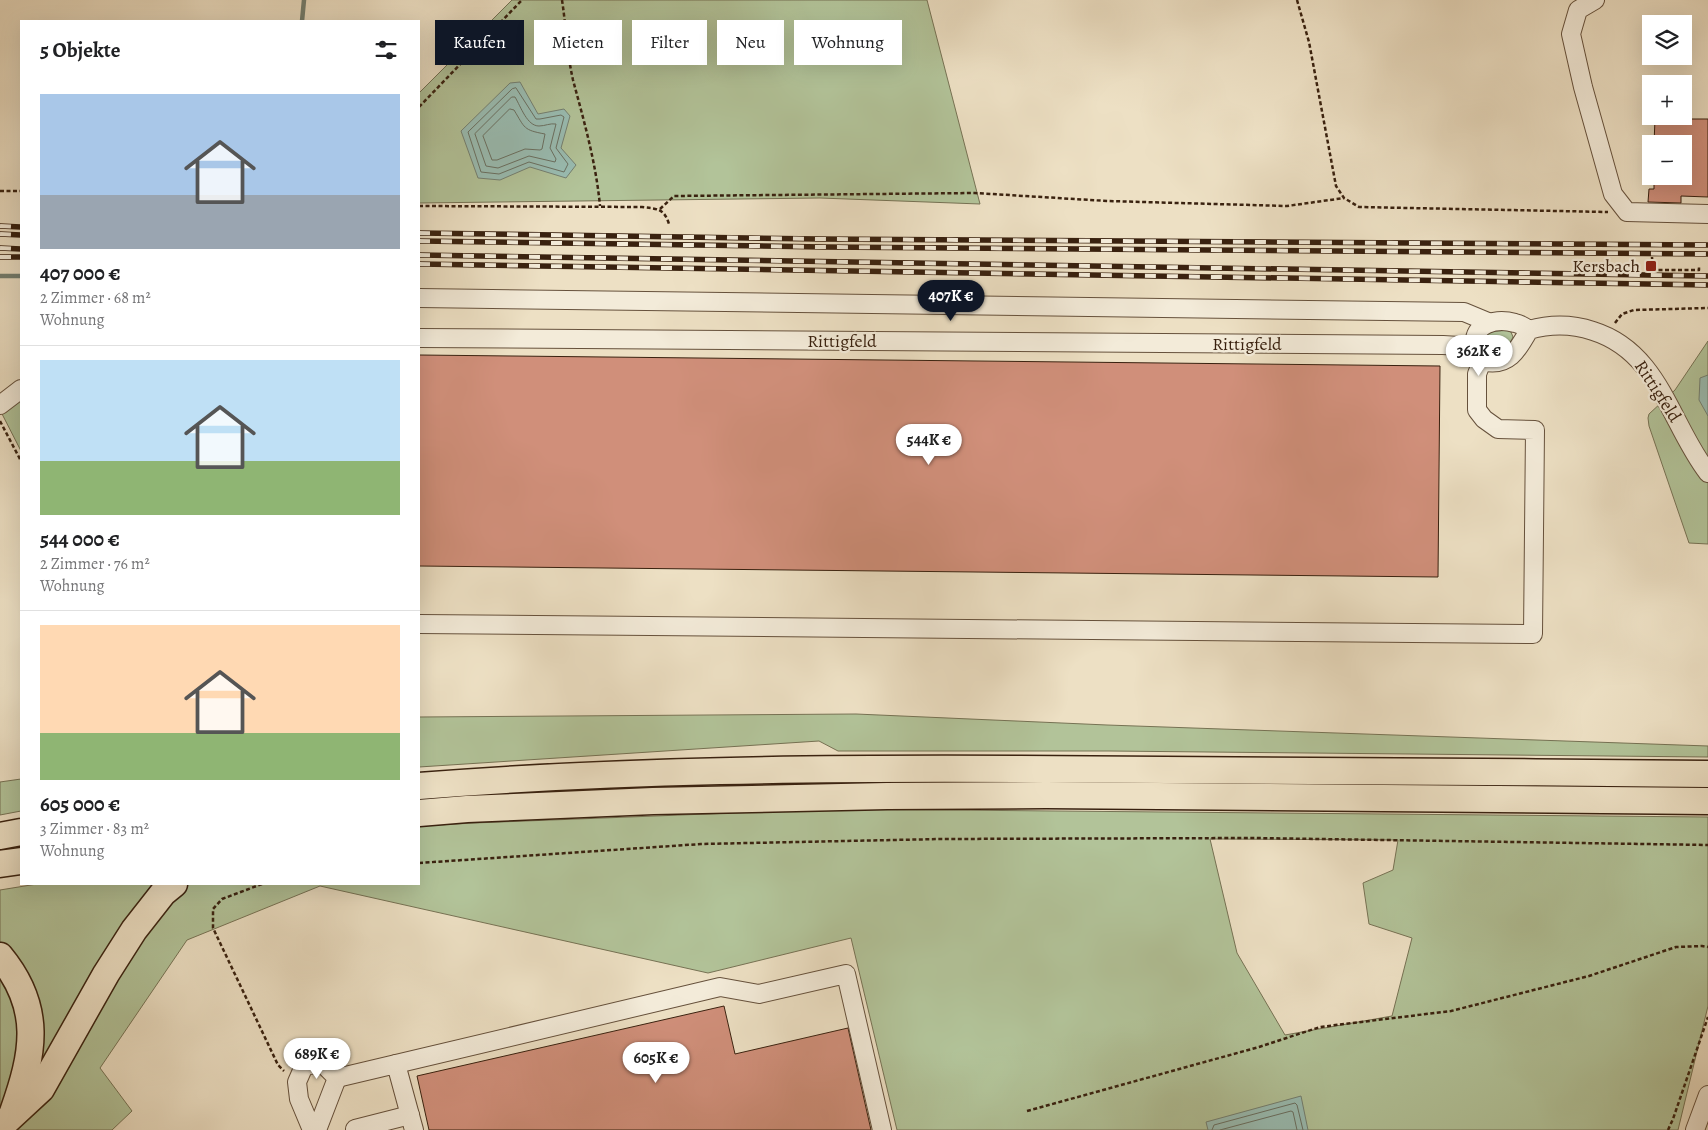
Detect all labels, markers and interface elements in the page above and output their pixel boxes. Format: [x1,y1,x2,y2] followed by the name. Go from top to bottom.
[1642,15,1692,185] map controls
[1642,15,1692,65] button: layers
[435,20,524,65] chip: Kaufen
[534,20,622,65] chip: Mieten
[632,20,707,65] chip: Filter
[717,20,784,65] chip: Neu
[794,20,902,65] chip: Wohnung
[40,36,120,64] text: 5 Objekte
[372,36,400,64] icon: filters
[1642,75,1692,125] button: +
[175,127,265,217] icon: home
[1642,135,1692,185] button: −
[1572,254,1640,278] place label: Kersbach
[40,259,120,287] text: 407 000 €
[1644,259,1658,273] marker: Kersbach
[910,280,992,322] pin: 407K €
[929,285,973,307] text: 407K €
[40,287,151,309] text: 2 Zimmer · 68 m²
[40,309,104,331] text: Wohnung
[807,329,877,353] street label: Rittigfeld
[1212,332,1282,356] street label: Rittigfeld
[1438,334,1520,377] pin: 362K €
[1457,340,1501,362] text: 362K €
[1629,355,1687,427] street label: Rittigfeld
[175,392,265,482] icon: home
[888,424,970,466] pin: 544K €
[907,429,951,451] text: 544K €
[40,525,120,553] text: 544 000 €
[40,553,150,575] text: 2 Zimmer · 76 m²
[40,575,104,597] text: Wohnung
[175,657,265,747] icon: home
[40,790,120,818] text: 605 000 €
[40,818,149,840] text: 3 Zimmer · 83 m²
[40,840,104,862] text: Wohnung
[276,1038,358,1080] pin: 689K €
[615,1042,697,1084] pin: 605K €
[294,1043,340,1065] text: 689K €
[634,1047,678,1069] text: 605K €

